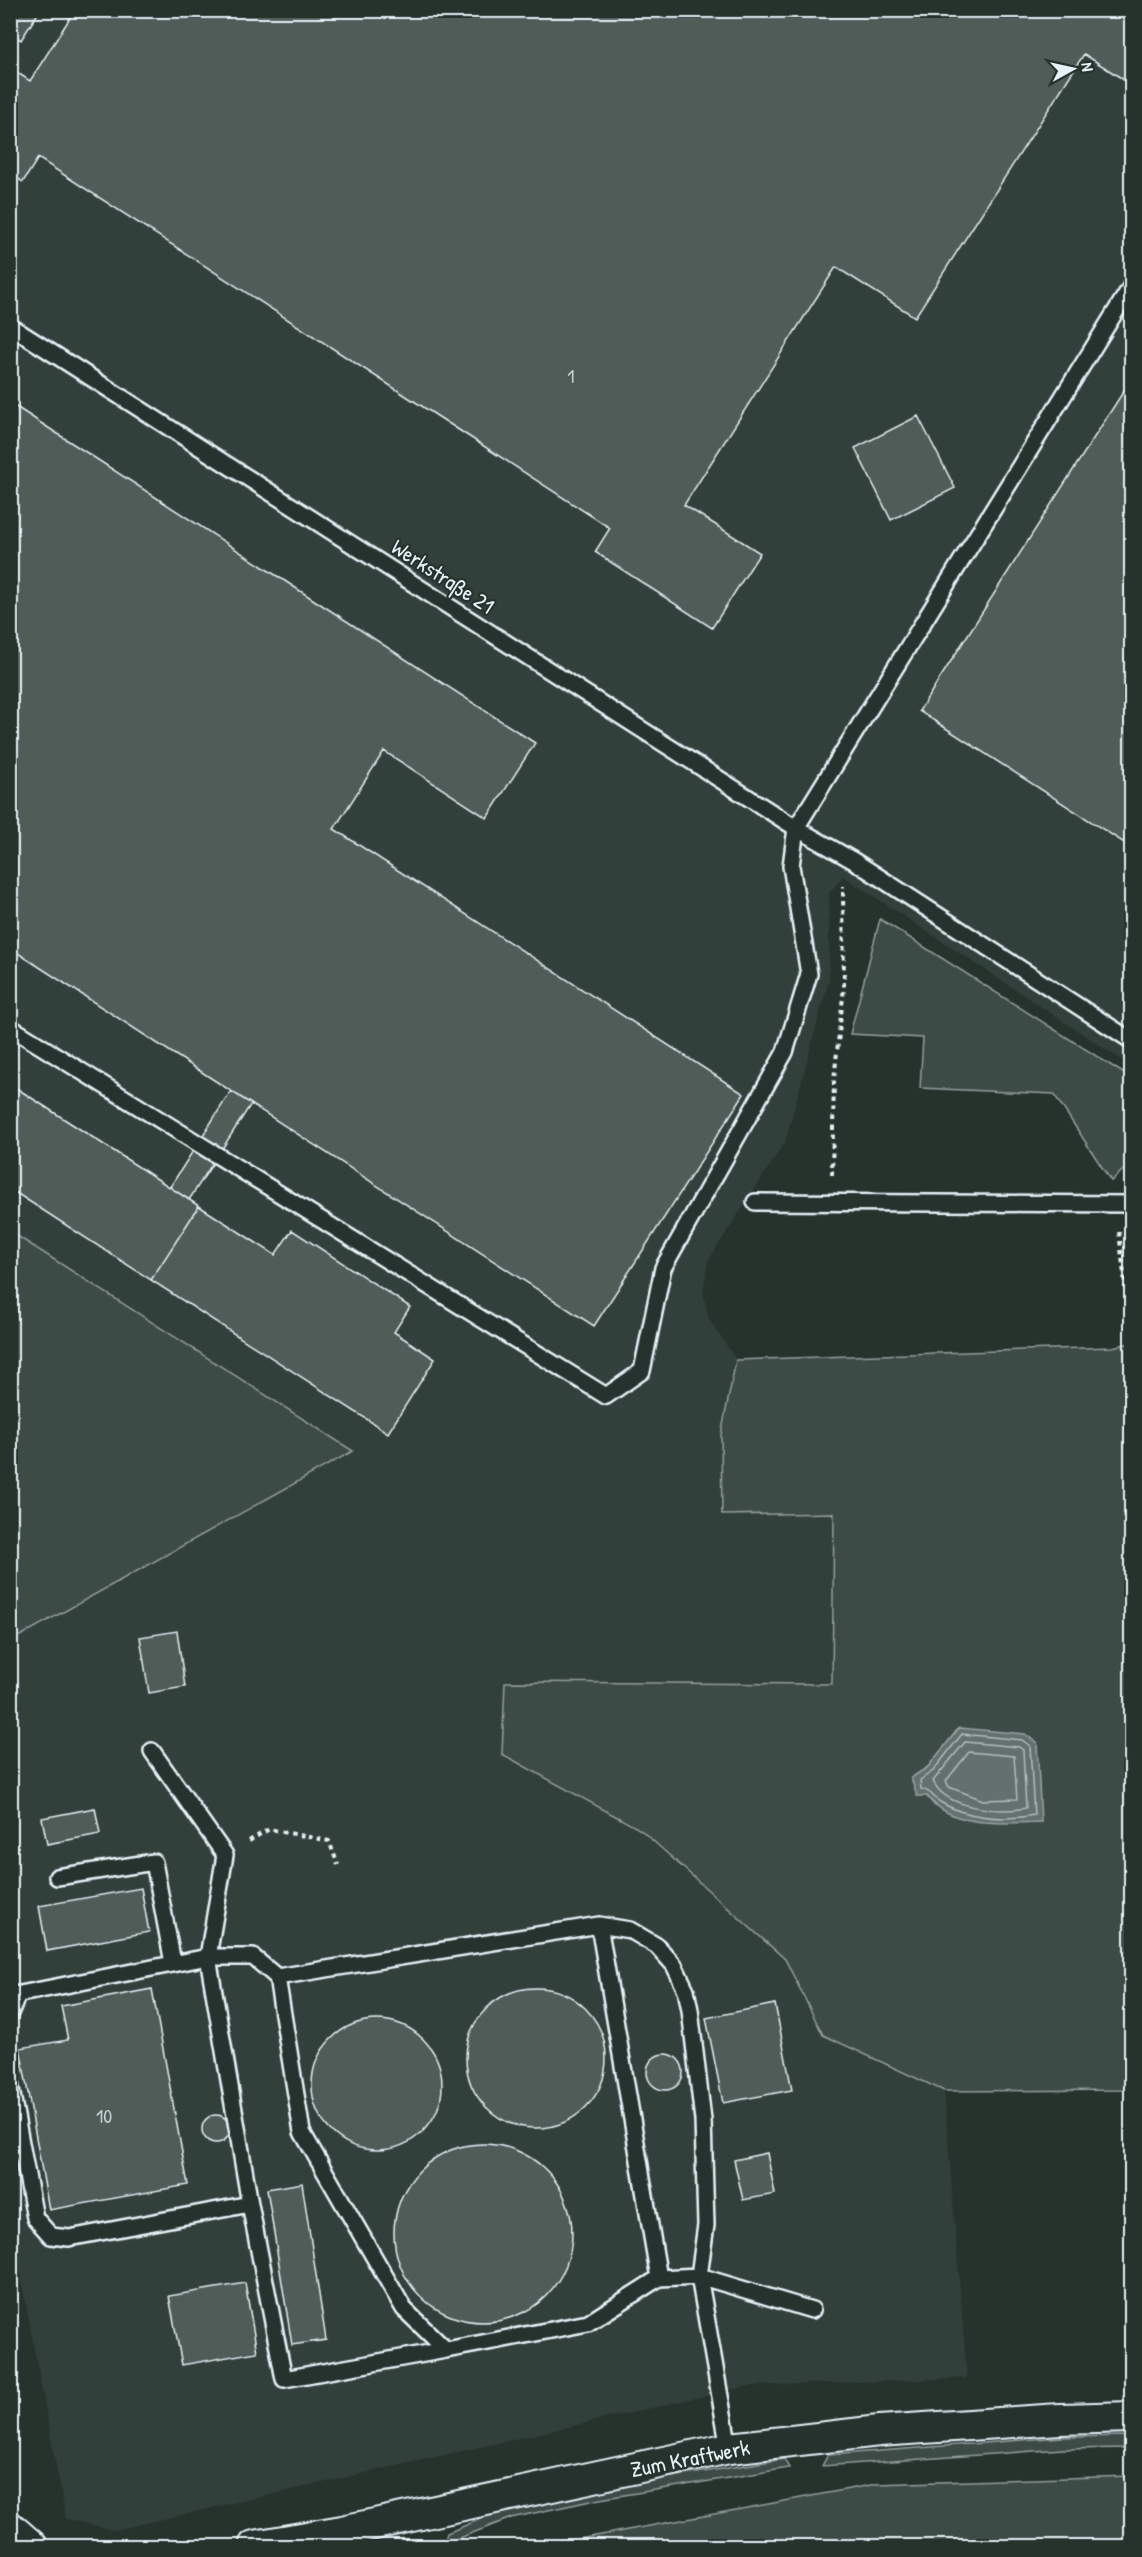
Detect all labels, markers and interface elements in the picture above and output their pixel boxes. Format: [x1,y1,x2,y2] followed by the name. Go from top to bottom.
[1043,39,1103,99] north arrow
[1076,61,1099,73] text: N
[567,362,575,389] house number: 1
[386,532,500,620] street label: Werkstraße 21
[96,2102,112,2129] house number: 10
[628,2432,752,2484] street label: Zum Kraftwerk

